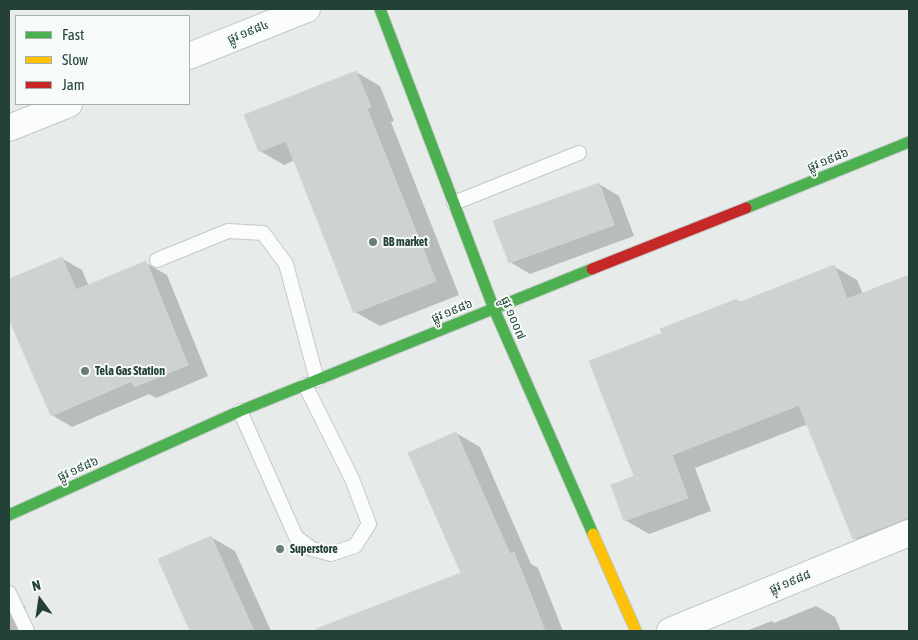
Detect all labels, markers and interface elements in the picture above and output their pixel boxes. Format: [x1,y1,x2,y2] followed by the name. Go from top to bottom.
[15,15,190,105] legend
[225,17,271,47] street label: ផ្លូវ ១៩៨៤
[62,26,84,43] text: Fast
[62,51,88,68] text: Slow
[62,76,85,93] text: Jam
[805,145,851,175] street label: ផ្លូវ ១៩៨៦
[383,235,428,249] place label: BB market
[367,236,379,248] marker: BB market
[498,294,528,342] street label: ផ្លូវ ១០០៧
[429,296,475,326] street label: ផ្លូវ ១៩៨៦
[95,364,165,378] place label: Tela Gas Station
[79,365,91,377] marker: Tela Gas Station
[55,454,101,484] street label: ផ្លូវ ១៩៨៦
[290,542,338,556] place label: Superstore
[274,543,286,555] marker: Superstore
[767,567,813,597] street label: ផ្លុវ ១៩៨៨
[15,575,65,625] north arrow
[30,577,42,594] text: N

